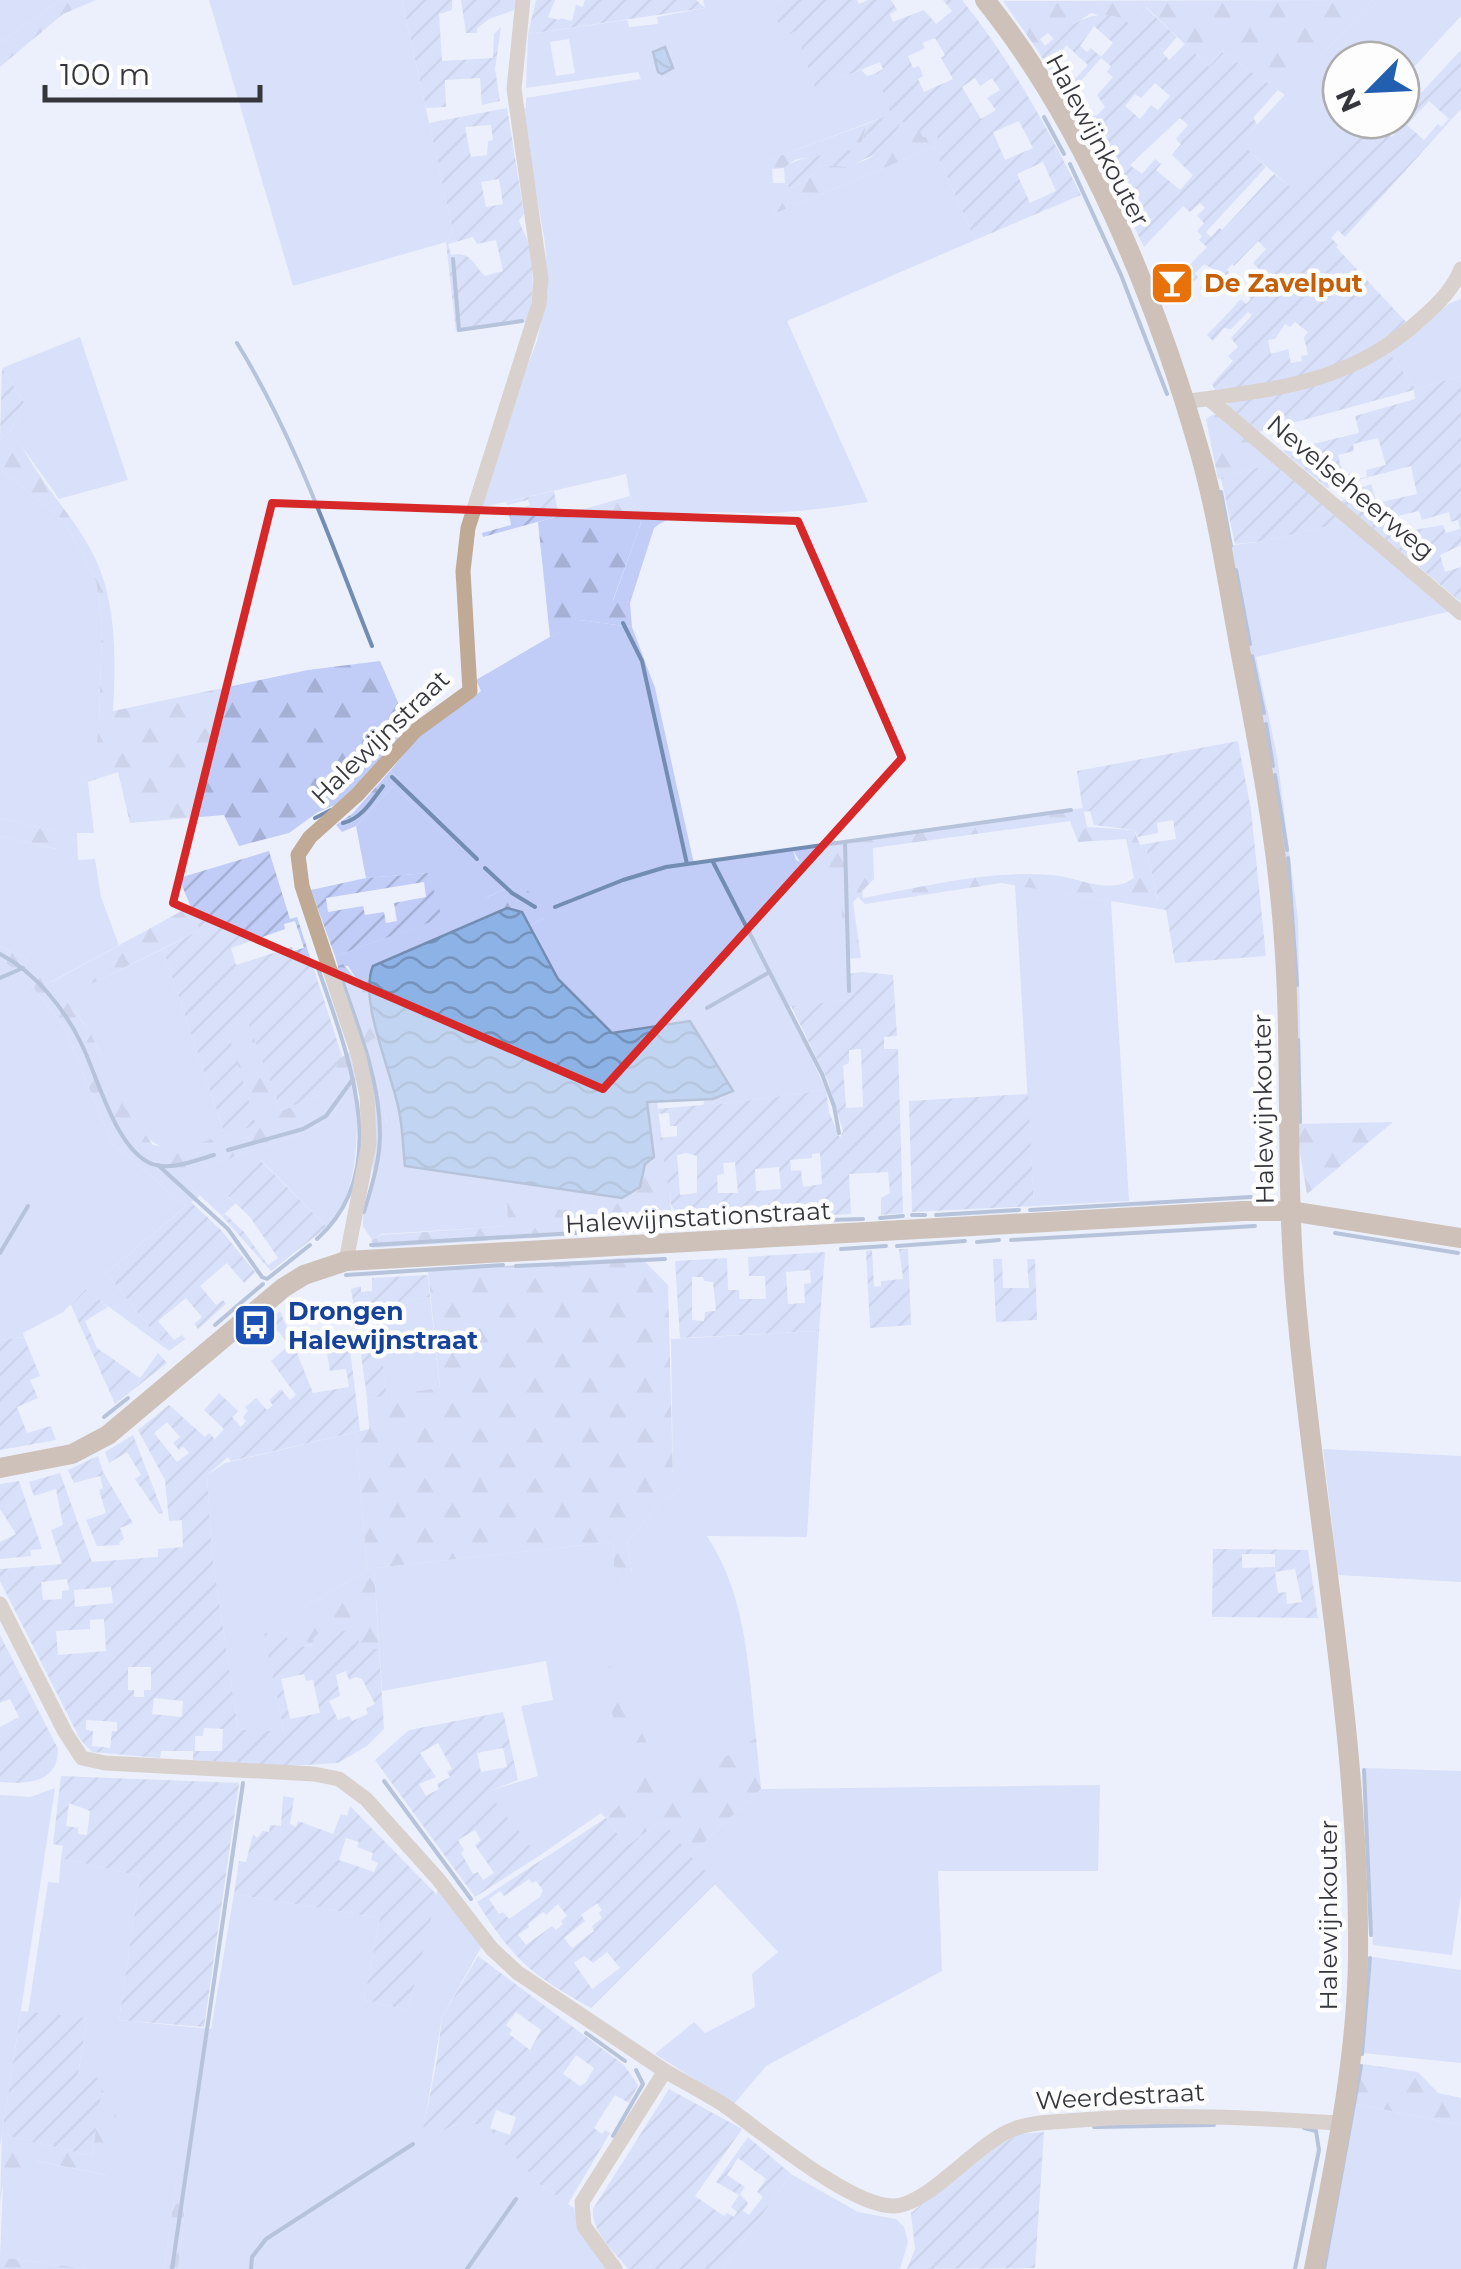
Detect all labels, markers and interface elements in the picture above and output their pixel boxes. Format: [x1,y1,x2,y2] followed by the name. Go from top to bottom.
[45,40,260,102] scale bar
[1321,40,1421,140] north arrow
[1040,49,1156,231] street label: Halewijnkouter
[60,56,150,93] text: 100 m
[1328,83,1368,117] text: N
[1149,260,1195,306] bar icon: De Zavelput
[1204,268,1363,298] place label: De Zavelput
[1261,408,1441,566] street label: Nevelseheerweg
[305,664,455,810] street label: Halewijnstraat
[1246,1013,1280,1205] street label: Halewijnkouter
[564,1195,832,1239] street label: Halewijnstationstraat
[288,1296,478,1355] place label: Drongen Halewijnstraat
[232,1302,278,1348] bus stop icon: Drongen Halewijnstraat
[1313,1820,1343,2010] street label: Halewijnkouter
[1035,2077,1205,2115] street label: Weerdestraat

